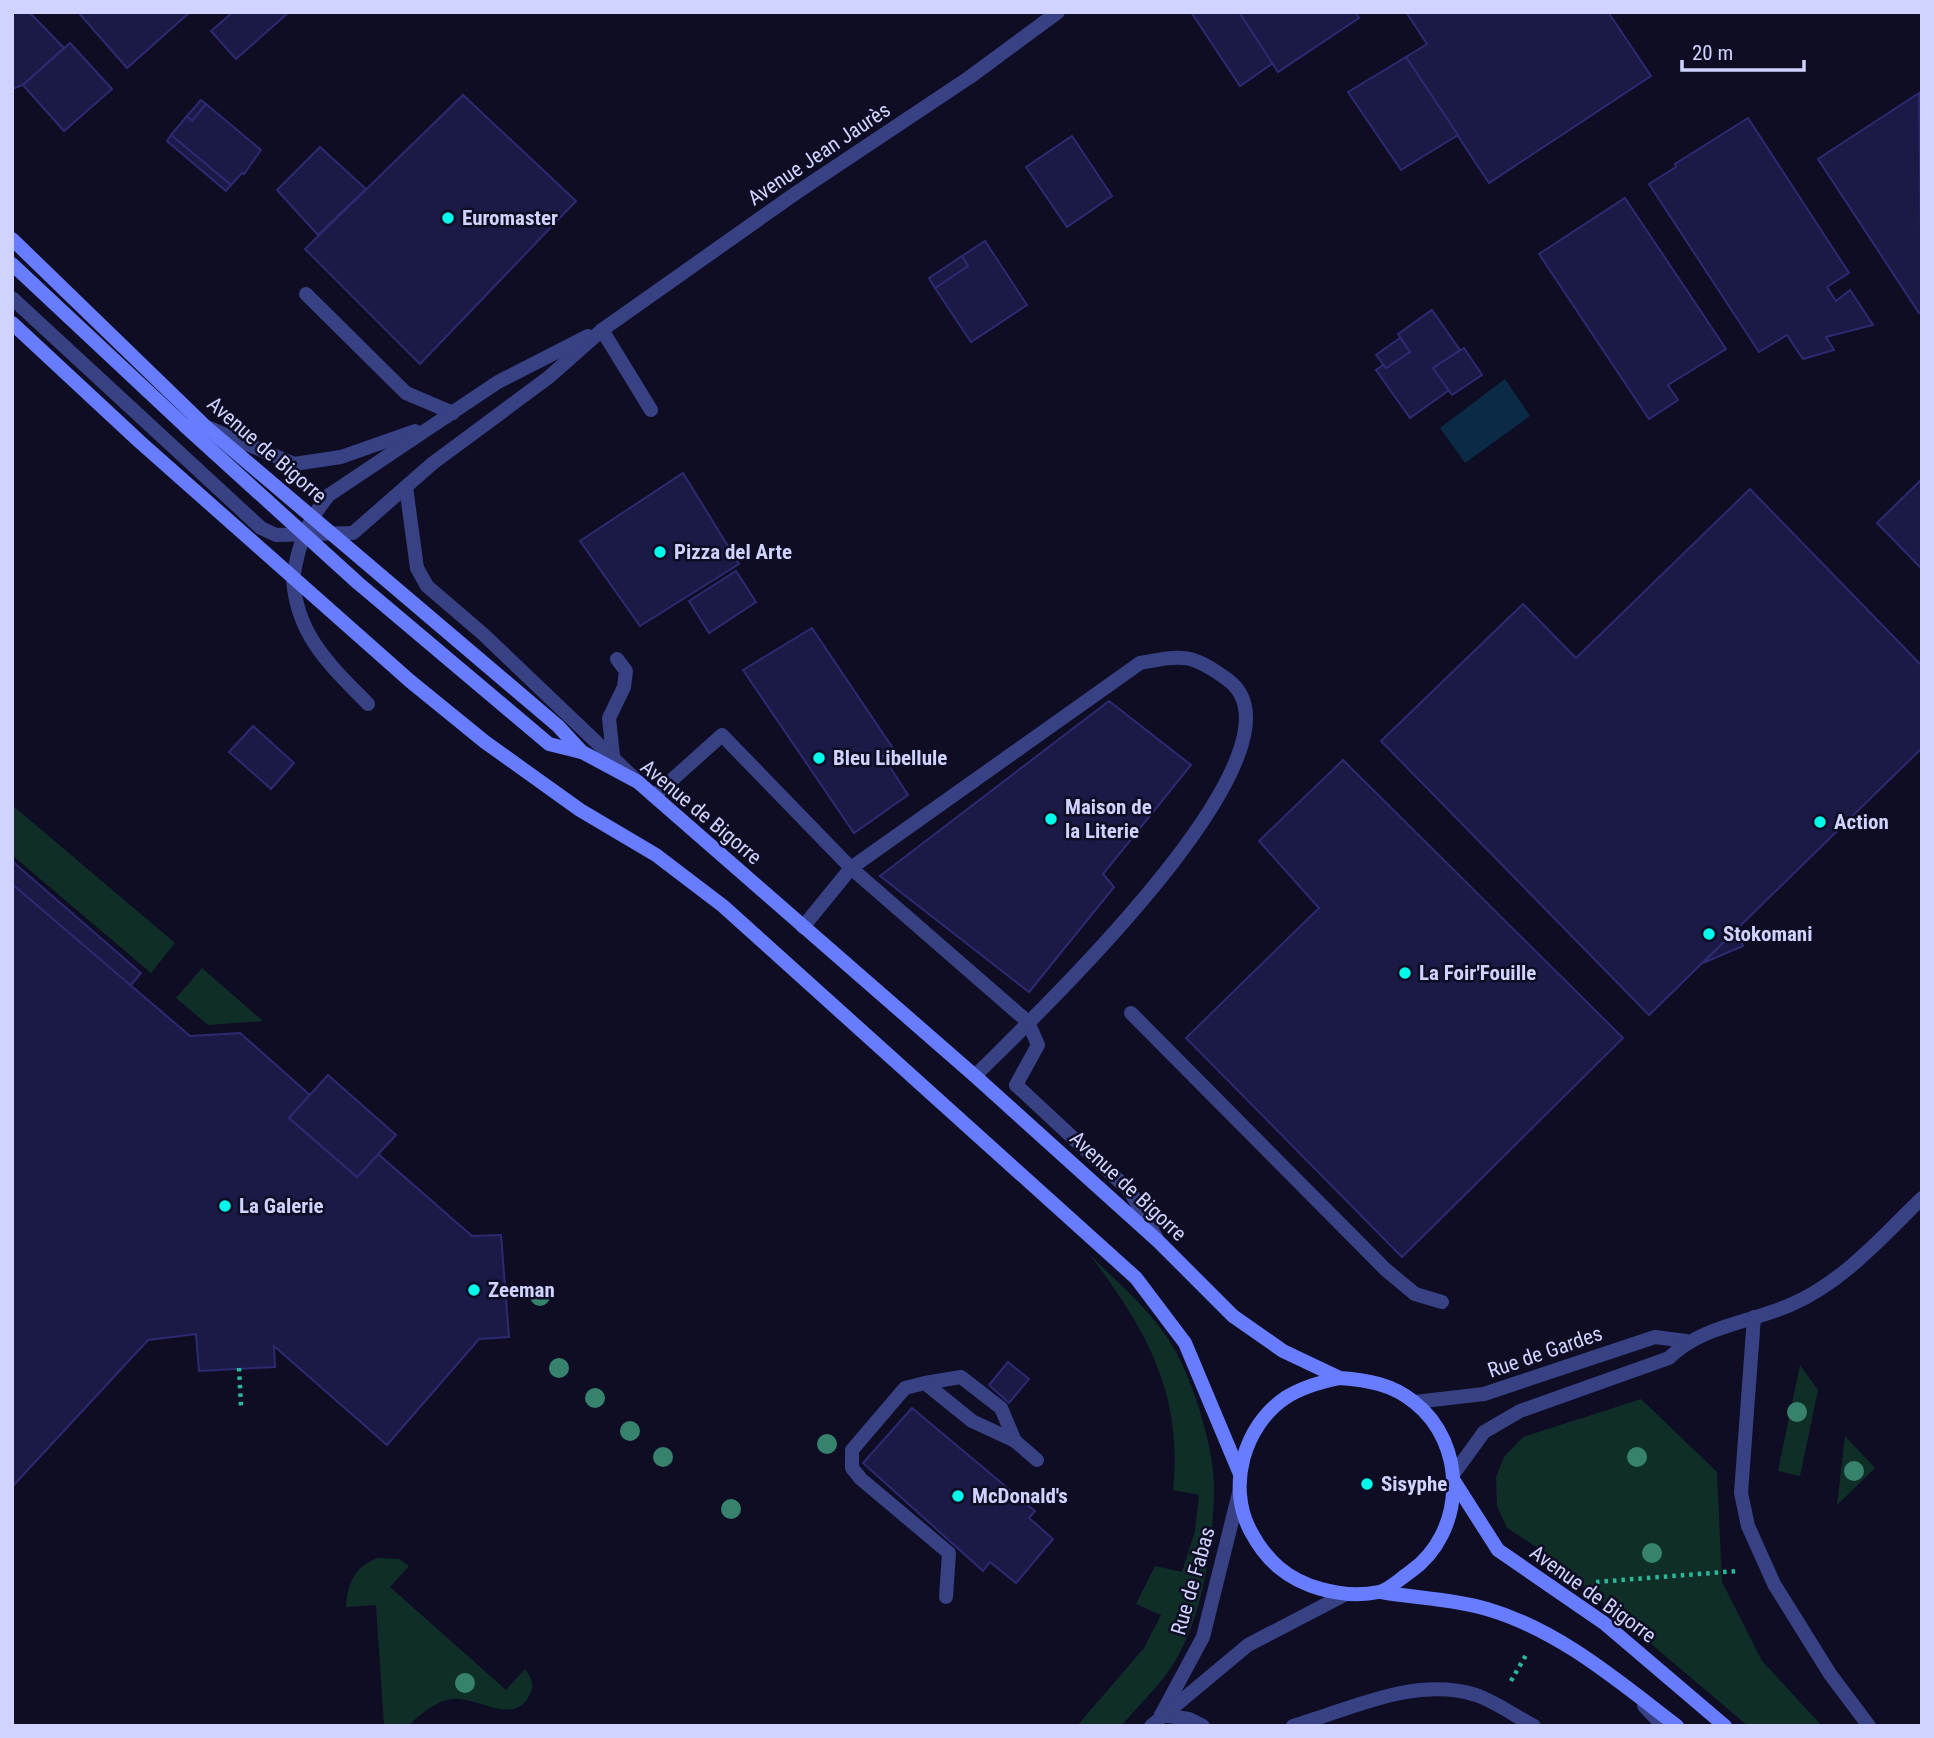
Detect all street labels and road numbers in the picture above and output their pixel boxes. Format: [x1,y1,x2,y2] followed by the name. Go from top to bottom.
[743,98,895,210] street label: Avenue Jean Jaurès
[203,392,332,508] street label: Avenue de Bigorre
[636,755,766,869] street label: Avenue de Bigorre
[1065,1126,1191,1246] street label: Avenue de Bigorre
[1485,1321,1605,1383] street label: Rue de Gardes
[1166,1524,1220,1638] street label: Rue de Fabas
[1525,1540,1661,1648] street label: Avenue de Bigorre

